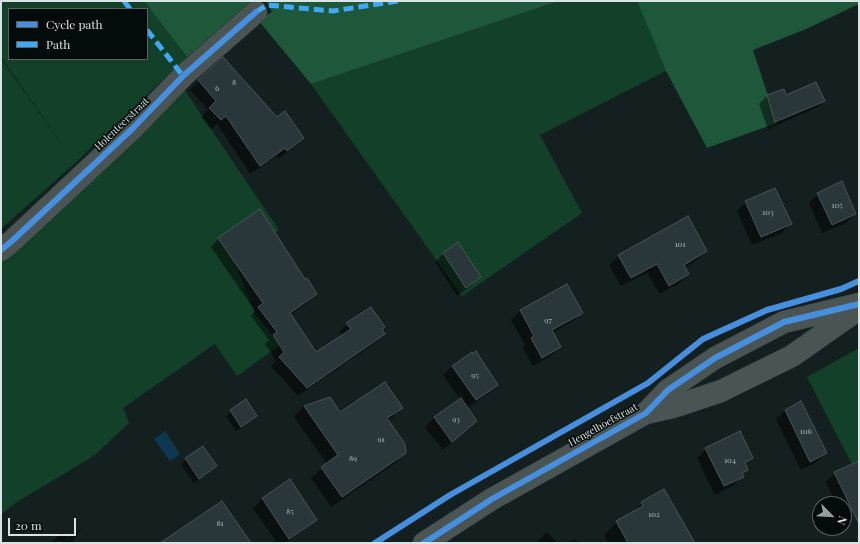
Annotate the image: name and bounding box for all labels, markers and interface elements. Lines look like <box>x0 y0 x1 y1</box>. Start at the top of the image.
legend <box>8 8 148 60</box>
text: Cycle path <box>46 16 103 32</box>
text: Path <box>46 36 70 52</box>
house number: 8 <box>232 77 236 87</box>
house number: 6 <box>215 83 219 93</box>
street label: Holenteerstraat <box>92 95 152 153</box>
house number: 105 <box>831 200 843 210</box>
house number: 103 <box>762 207 774 217</box>
house number: 101 <box>675 239 685 249</box>
house number: 97 <box>544 315 552 325</box>
house number: 95 <box>471 370 479 380</box>
street label: Hengelhoefstraat <box>566 401 640 449</box>
house number: 93 <box>452 414 460 424</box>
house number: 106 <box>800 426 812 436</box>
house number: 91 <box>377 434 385 444</box>
house number: 89 <box>349 453 357 463</box>
house number: 104 <box>724 455 736 465</box>
north arrow <box>812 496 852 536</box>
house number: 85 <box>286 506 294 516</box>
house number: 102 <box>648 509 660 519</box>
scale bar <box>10 510 78 536</box>
text: N <box>834 514 851 527</box>
text: 20 m <box>15 517 42 533</box>
house number: 81 <box>216 518 224 528</box>

